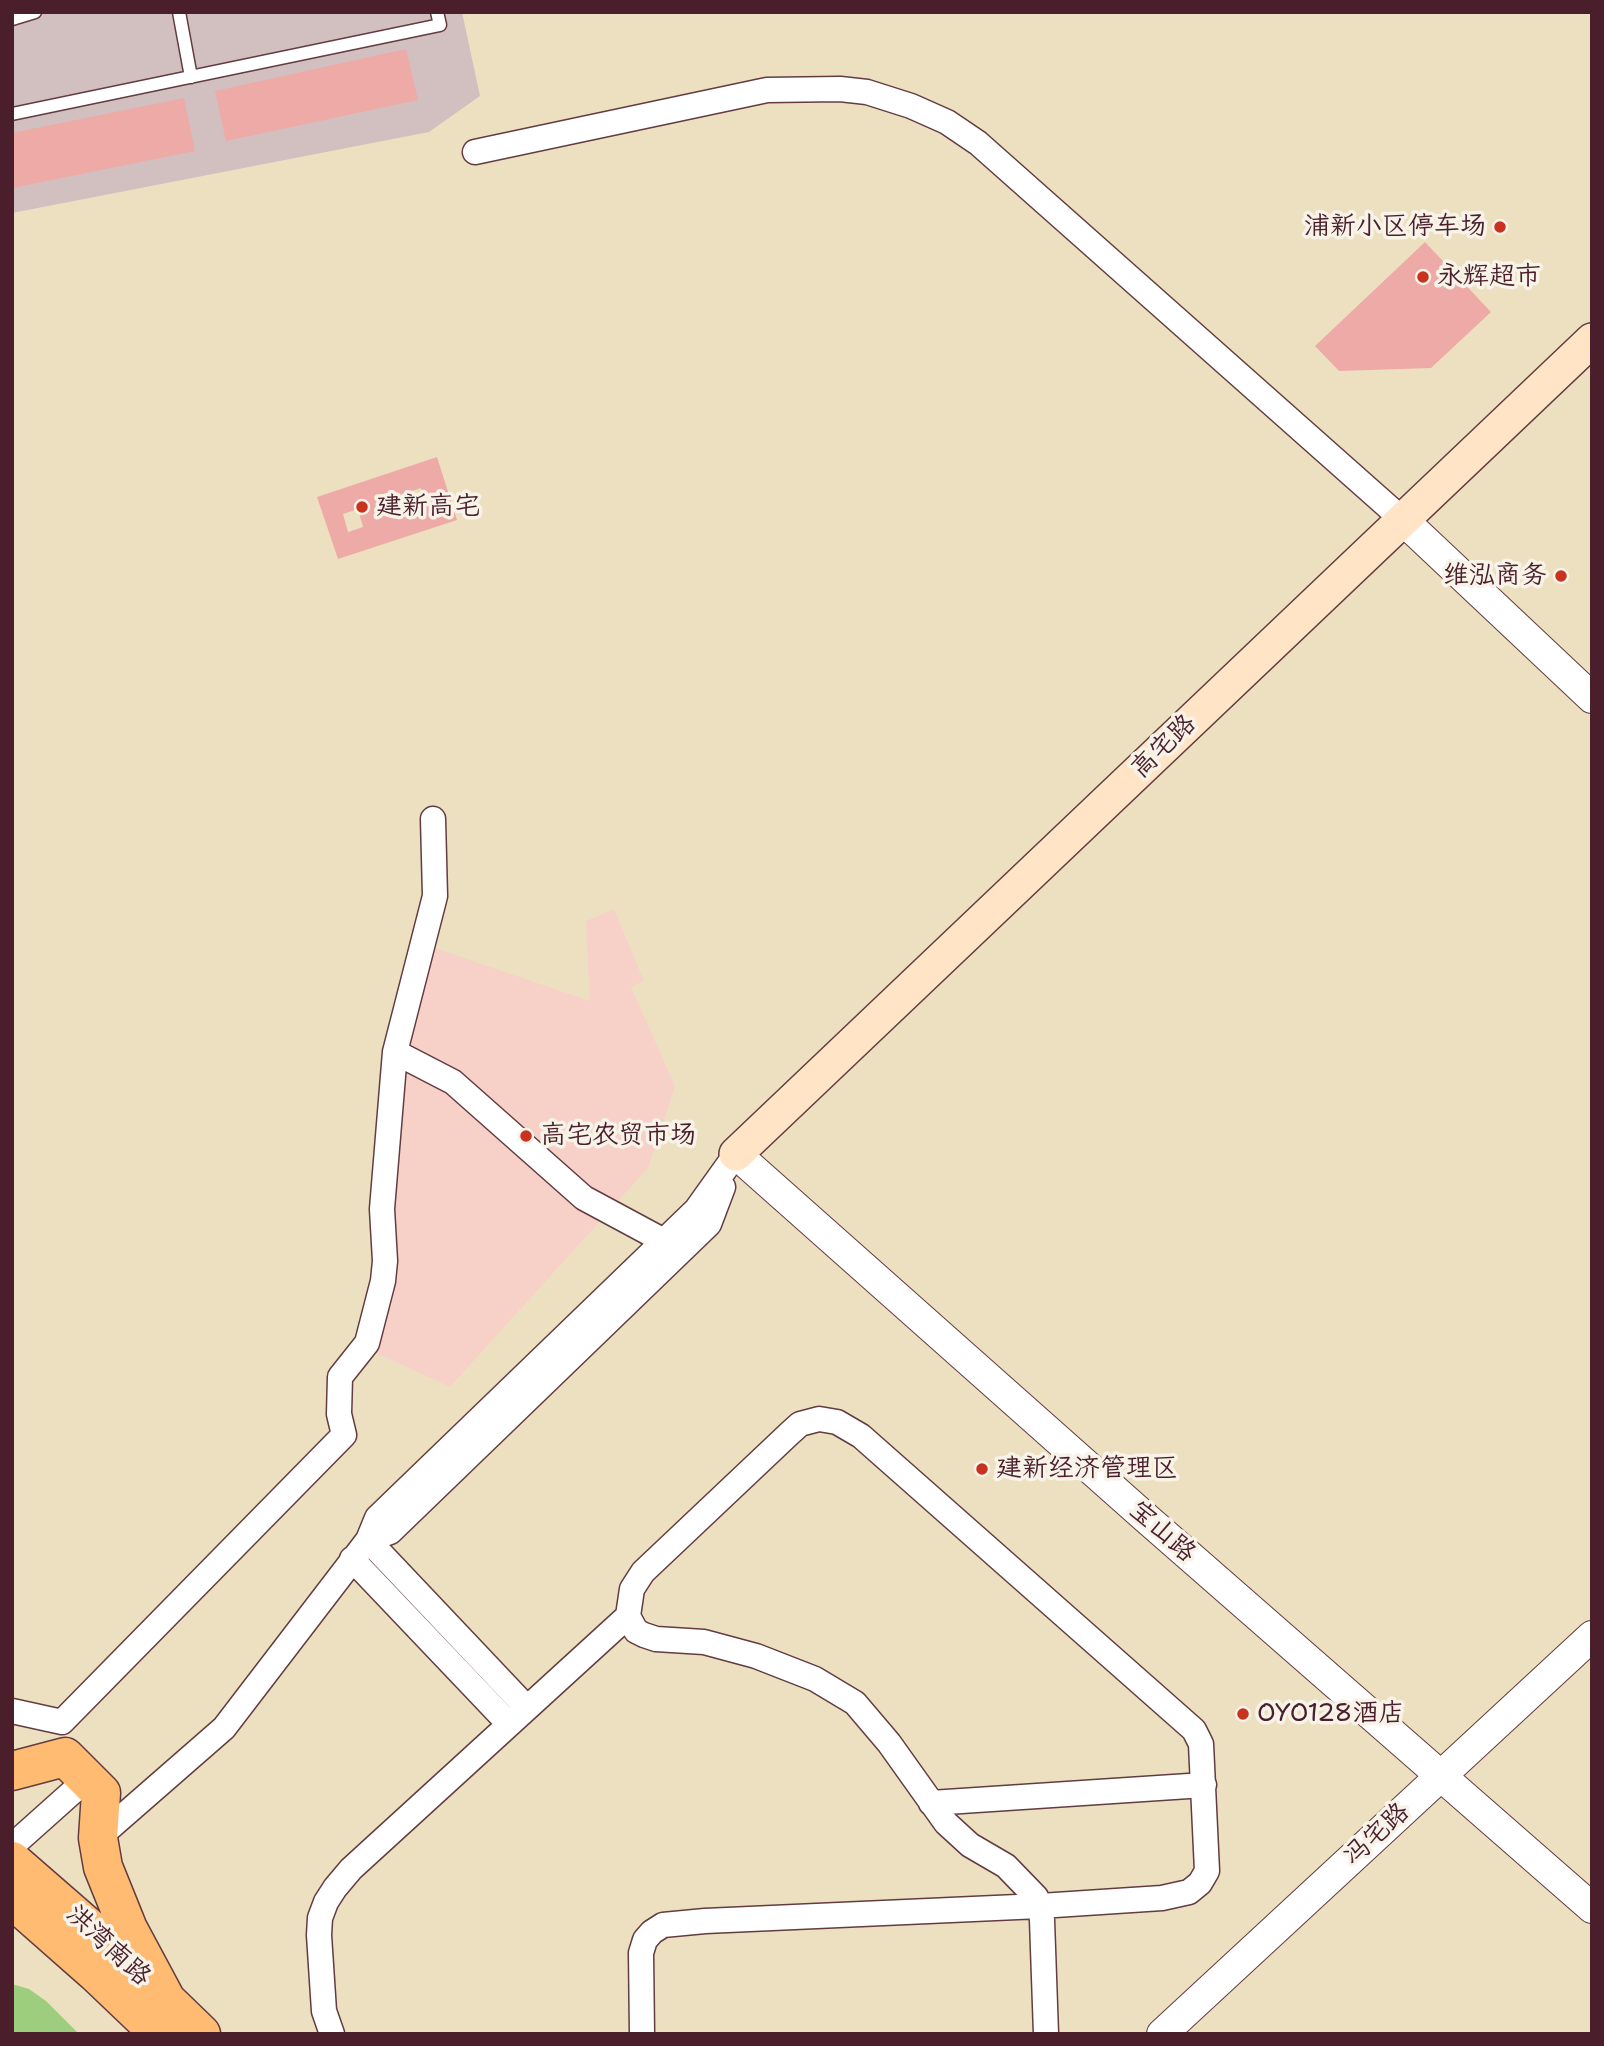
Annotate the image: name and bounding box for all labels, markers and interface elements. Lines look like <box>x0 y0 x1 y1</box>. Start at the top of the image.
place label: 浦新小区停车场 <box>1304 211 1486 243</box>
marker: 浦新小区停车场 <box>1492 219 1508 235</box>
place label: 永辉超市 <box>1437 261 1541 293</box>
marker: 永辉超市 <box>1415 269 1431 285</box>
place label: 建新高宅 <box>376 491 480 523</box>
marker: 建新高宅 <box>354 499 370 515</box>
place label: 维泓商务 <box>1443 560 1547 592</box>
marker: 维泓商务 <box>1553 568 1569 584</box>
street label: 高宅路 <box>1125 709 1203 785</box>
place label: 高宅农贸市场 <box>540 1120 696 1152</box>
marker: 高宅农贸市场 <box>518 1128 534 1144</box>
place label: 建新经济管理区 <box>996 1453 1178 1485</box>
marker: 建新经济管理区 <box>974 1461 990 1477</box>
street label: 宝山路 <box>1122 1495 1202 1569</box>
place label: OYO128酒店 <box>1257 1698 1405 1730</box>
marker: OYO128酒店 <box>1235 1706 1251 1722</box>
street label: 冯宅路 <box>1338 1797 1416 1873</box>
street label: 洪湾南路 <box>59 1899 157 1993</box>

